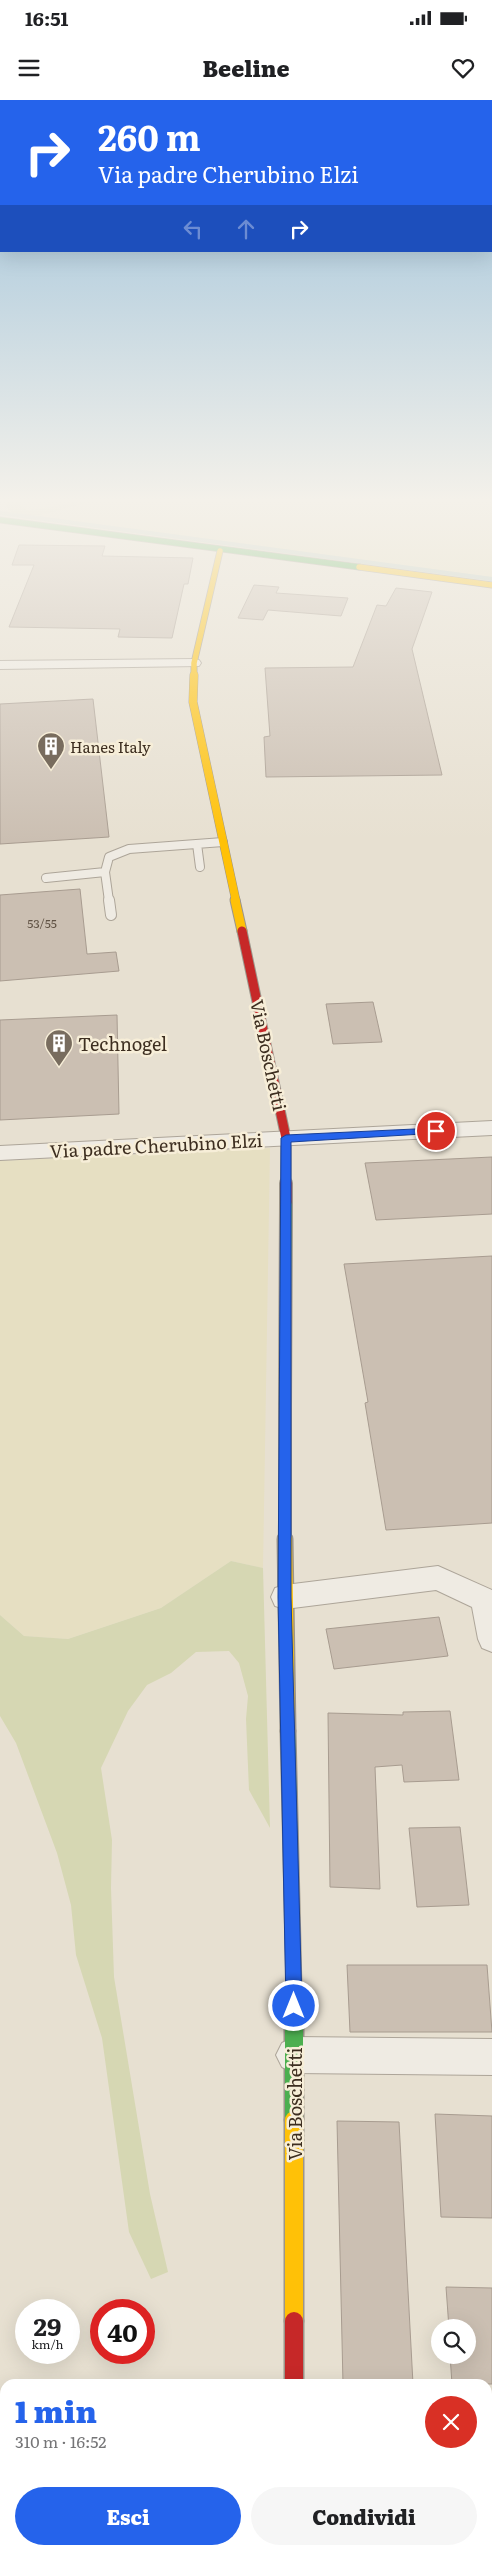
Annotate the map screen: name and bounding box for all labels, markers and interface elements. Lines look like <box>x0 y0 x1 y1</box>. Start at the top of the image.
text: 16:51 <box>25 4 68 32</box>
text: Beeline <box>202 51 290 84</box>
icon: menu <box>15 54 43 82</box>
icon: heart <box>449 54 477 82</box>
text: 260 m <box>98 110 201 162</box>
icon: right <box>15 120 80 185</box>
text: Via padre Cherubino Elzi <box>98 157 359 190</box>
icon: left <box>179 215 207 243</box>
icon: ahead <box>232 215 260 243</box>
icon: right <box>285 215 313 243</box>
building icon: Hanes Italy <box>36 731 66 770</box>
place label: Hanes Italy <box>70 735 151 758</box>
house number: 53/55 <box>27 914 57 932</box>
street label: Via Boschetti <box>244 997 294 1113</box>
building icon: Technogel <box>44 1028 74 1067</box>
place label: Technogel <box>78 1030 167 1057</box>
pin <box>415 1110 457 1152</box>
icon: arrive <box>422 1117 450 1145</box>
street label: Via padre Cherubino Elzi <box>49 1126 263 1164</box>
position arrow <box>267 1979 319 2031</box>
street label: Via Boschetti <box>281 2048 308 2160</box>
speed limit sign: 40 <box>90 2299 155 2364</box>
text: 29 <box>34 2307 61 2344</box>
map controls <box>431 2319 476 2364</box>
button: search <box>431 2319 476 2364</box>
text: km/h <box>32 2335 63 2353</box>
text: 1 min <box>15 2388 97 2432</box>
button: close <box>425 2396 477 2448</box>
text: 310 m · 16:52 <box>15 2429 106 2453</box>
button: Esci <box>15 2487 241 2545</box>
button: Condividi <box>251 2487 477 2545</box>

